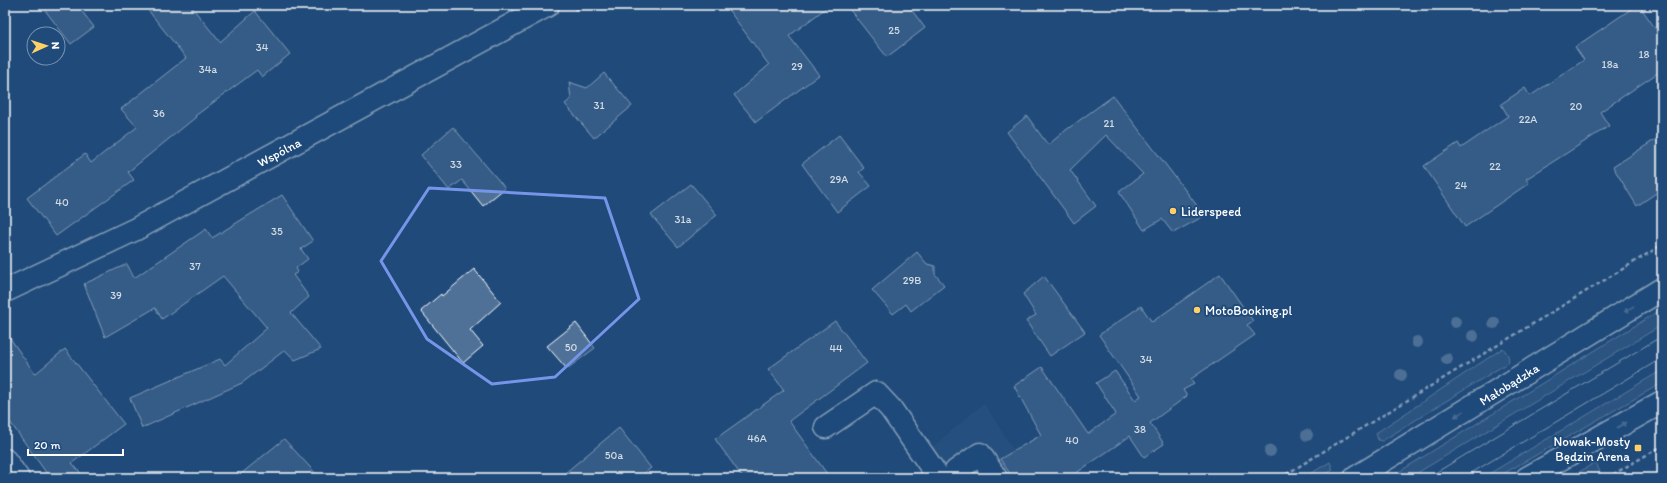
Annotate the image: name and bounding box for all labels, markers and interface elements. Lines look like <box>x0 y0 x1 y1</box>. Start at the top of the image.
house number: 25 <box>888 24 900 37</box>
north arrow <box>26 26 66 66</box>
text: N <box>49 41 62 50</box>
house number: 34 <box>256 41 269 54</box>
house number: 18 <box>1638 48 1650 61</box>
house number: 18a <box>1602 58 1619 71</box>
house number: 29 <box>791 60 803 73</box>
house number: 34a <box>199 63 217 76</box>
house number: 31 <box>593 99 605 112</box>
house number: 20 <box>1570 100 1583 113</box>
house number: 36 <box>153 107 165 120</box>
house number: 22A <box>1519 113 1537 126</box>
house number: 21 <box>1104 117 1114 130</box>
street label: Wspólna <box>255 135 304 170</box>
house number: 33 <box>450 158 462 171</box>
house number: 22 <box>1489 160 1501 173</box>
house number: 29A <box>830 173 848 186</box>
house number: 24 <box>1455 179 1468 192</box>
house number: 40 <box>55 196 69 209</box>
place label: Liderspeed <box>1181 204 1241 219</box>
marker: Liderspeed <box>1168 206 1178 216</box>
house number: 31a <box>675 213 692 226</box>
house number: 35 <box>271 225 283 238</box>
house number: 37 <box>189 260 201 273</box>
house number: 29B <box>903 274 921 287</box>
house number: 39 <box>110 289 122 302</box>
place label: MotoBooking.pl <box>1205 303 1292 318</box>
marker: MotoBooking.pl <box>1192 305 1202 315</box>
one-way arrow <box>1624 305 1634 313</box>
house number: 50 <box>565 341 577 354</box>
house number: 44 <box>829 342 843 355</box>
house number: 34 <box>1140 353 1153 366</box>
street label: Małobądzka <box>1477 360 1542 409</box>
one-way arrow <box>1453 411 1465 418</box>
one-way arrow <box>1616 421 1628 428</box>
house number: 38 <box>1134 423 1146 436</box>
scale bar <box>28 431 123 457</box>
house number: 46A <box>747 432 767 445</box>
house number: 40 <box>1065 434 1079 447</box>
place label: Nowak-Mosty Będzin Arena <box>1554 434 1630 464</box>
text: 20 m <box>34 438 61 452</box>
marker: Nowak-Mosty Będzin Arena <box>1633 443 1643 453</box>
house number: 50a <box>605 449 623 462</box>

